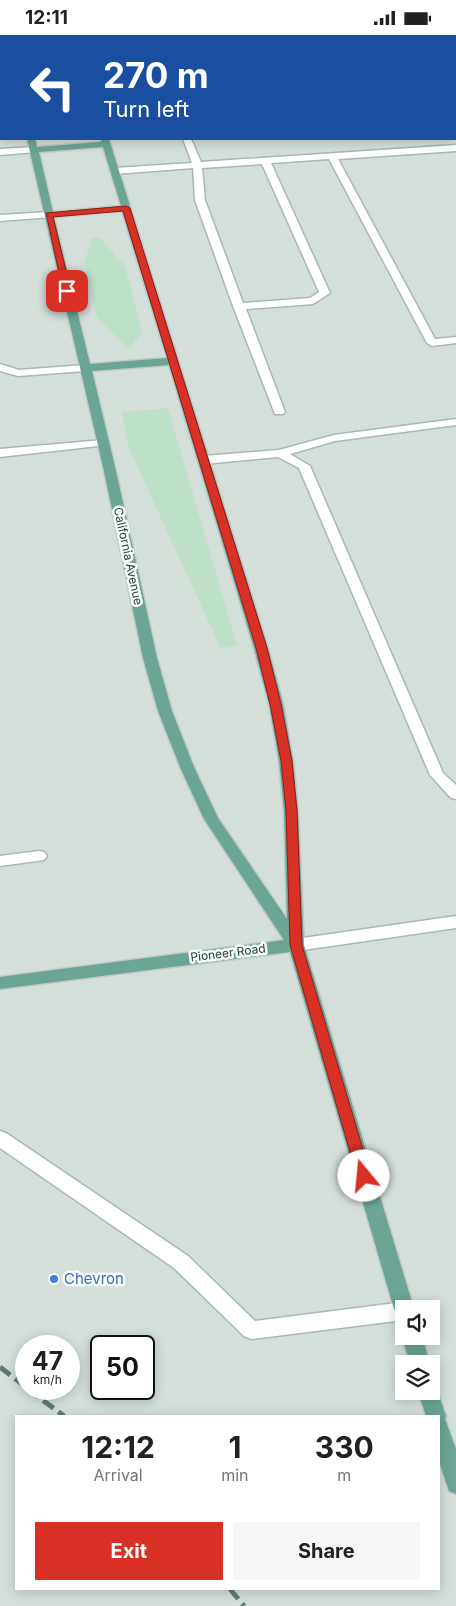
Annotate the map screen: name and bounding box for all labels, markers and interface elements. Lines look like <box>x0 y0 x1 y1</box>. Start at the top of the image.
text: 12:11 <box>25 6 68 29</box>
text: 270 m <box>103 54 209 96</box>
icon: left <box>20 55 85 120</box>
text: Turn left <box>103 96 189 122</box>
pin <box>46 270 88 312</box>
icon: arrive <box>53 277 81 305</box>
street label: California Avenue <box>111 506 146 606</box>
street label: Pioneer Road <box>189 940 266 965</box>
position arrow <box>337 1149 389 1201</box>
place label: Chevron <box>64 1269 124 1288</box>
marker: Chevron <box>48 1273 60 1285</box>
map controls <box>395 1300 440 1400</box>
button: sound <box>395 1300 440 1345</box>
speed limit sign: 50 <box>90 1335 155 1400</box>
text: 47 <box>32 1346 63 1376</box>
button: layers <box>395 1355 440 1400</box>
text: km/h <box>33 1372 62 1387</box>
text: 12:12 <box>81 1429 155 1465</box>
text: 1 <box>228 1429 241 1465</box>
text: 330 <box>315 1429 374 1465</box>
text: Arrival <box>93 1465 143 1485</box>
text: min <box>221 1465 249 1485</box>
text: m <box>337 1465 351 1485</box>
button: Exit <box>35 1522 223 1580</box>
button: Share <box>233 1522 420 1580</box>

